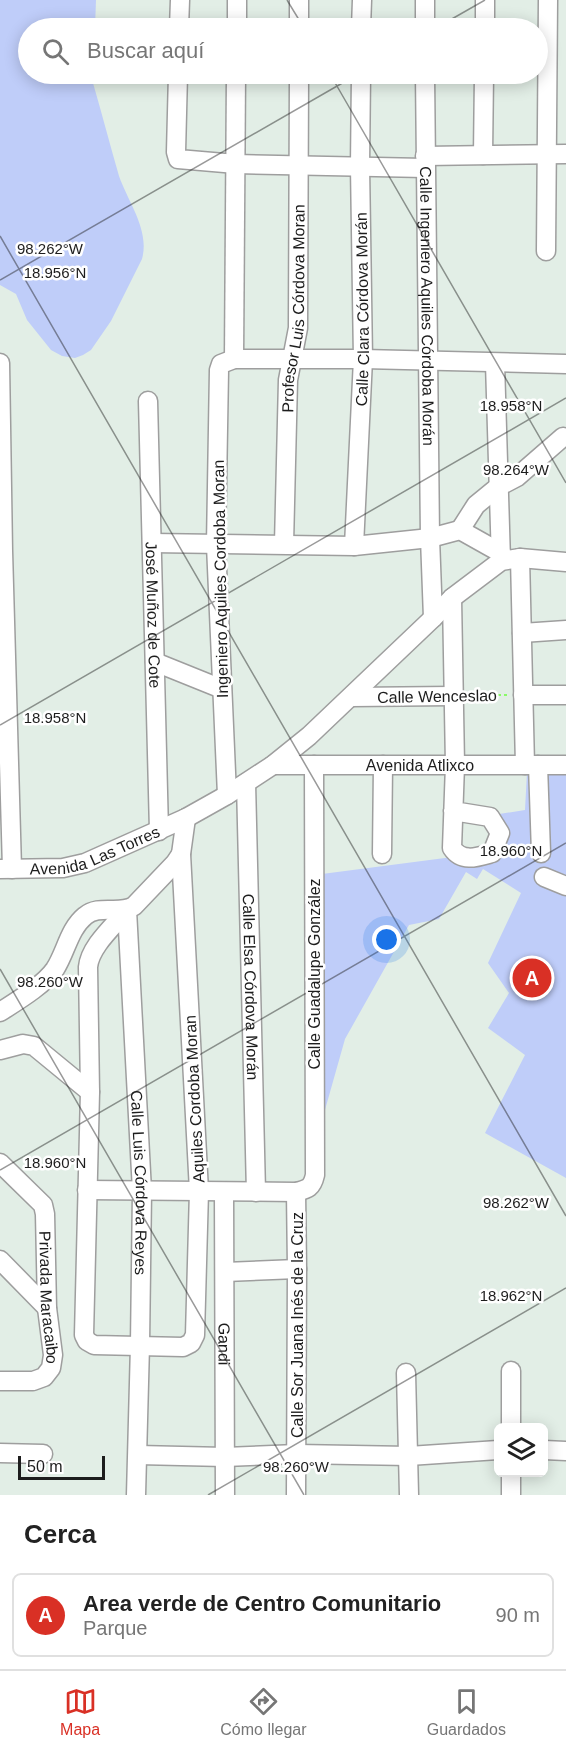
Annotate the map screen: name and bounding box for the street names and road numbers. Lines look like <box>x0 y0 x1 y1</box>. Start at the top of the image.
street label: Calle Ingeniero Aquiles Córdoba Morán <box>417 166 437 446</box>
street label: Profesor Luis Córdova Moran <box>279 204 307 413</box>
street label: Calle Clara Córdova Morán <box>353 212 372 407</box>
street label: Ingeniero Aquiles Cordoba Moran <box>210 460 231 698</box>
street label: José Muñoz de Cote <box>143 541 163 689</box>
street label: Calle Wenceslao <box>377 687 497 706</box>
street label: Avenida Atlixco <box>366 757 474 774</box>
street label: Avenida Las Torres <box>30 823 162 878</box>
street label: Calle Guadalupe González <box>306 878 323 1070</box>
street label: Calle Elsa Córdova Morán <box>240 893 261 1081</box>
street label: Aquiles Cordoba Moran <box>182 1015 207 1183</box>
street label: Calle Luis Córdova Reyes <box>128 1090 150 1275</box>
street label: Calle Sor Juana Inés de la Cruz <box>289 1212 306 1438</box>
street label: Privada Maracaibo <box>36 1231 61 1365</box>
street label: Gandi <box>215 1323 233 1365</box>

